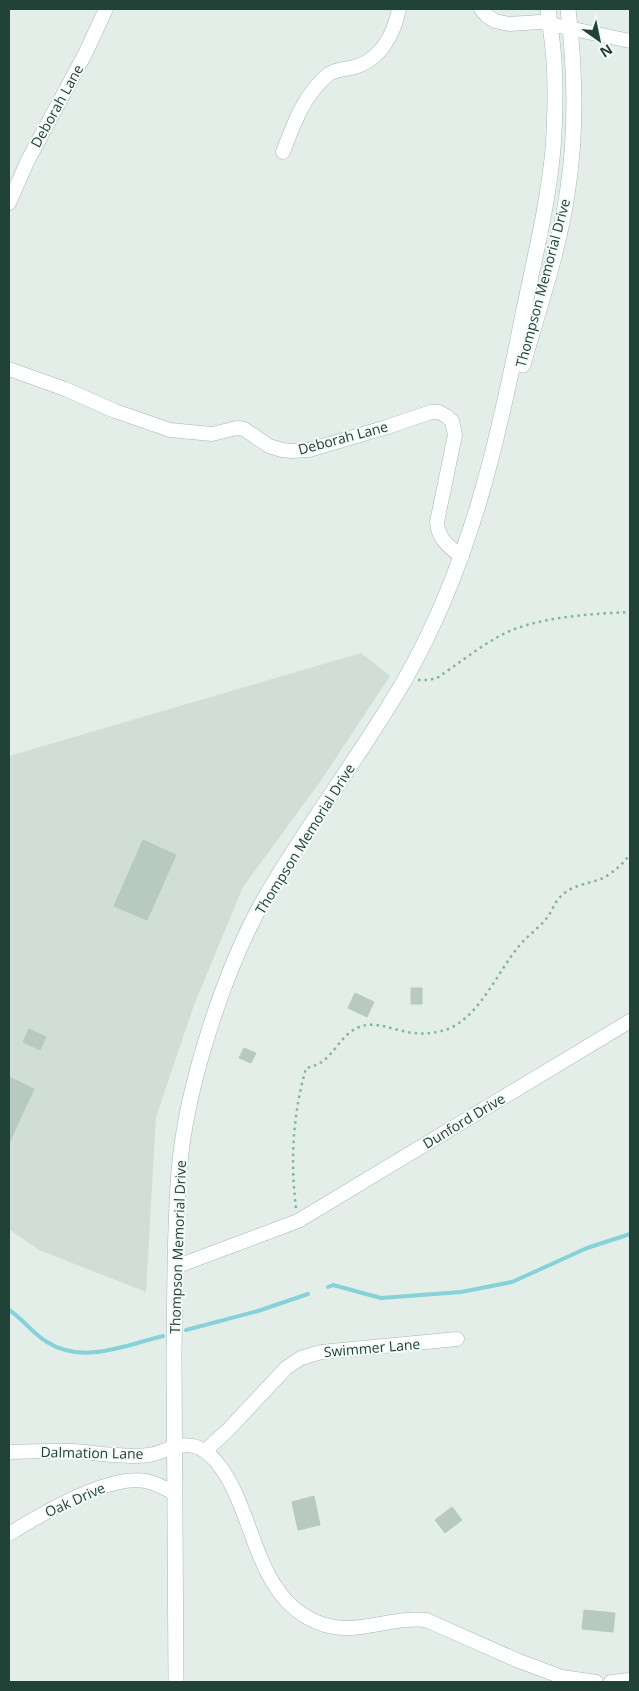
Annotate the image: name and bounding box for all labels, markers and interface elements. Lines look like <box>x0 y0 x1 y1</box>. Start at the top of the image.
north arrow <box>574 15 624 65</box>
text: N <box>596 40 616 62</box>
street label: Deborah Lane <box>26 61 87 151</box>
street label: Thompson Memorial Drive <box>511 196 574 369</box>
street label: Deborah Lane <box>296 416 390 459</box>
street label: Thompson Memorial Drive <box>250 760 359 917</box>
street label: Dunford Drive <box>419 1088 508 1153</box>
street label: Thompson Memorial Drive <box>165 1160 190 1334</box>
street label: Swimmer Lane <box>323 1334 421 1361</box>
street label: Dalmation Lane <box>40 1442 144 1463</box>
street label: Oak Drive <box>42 1478 108 1521</box>

